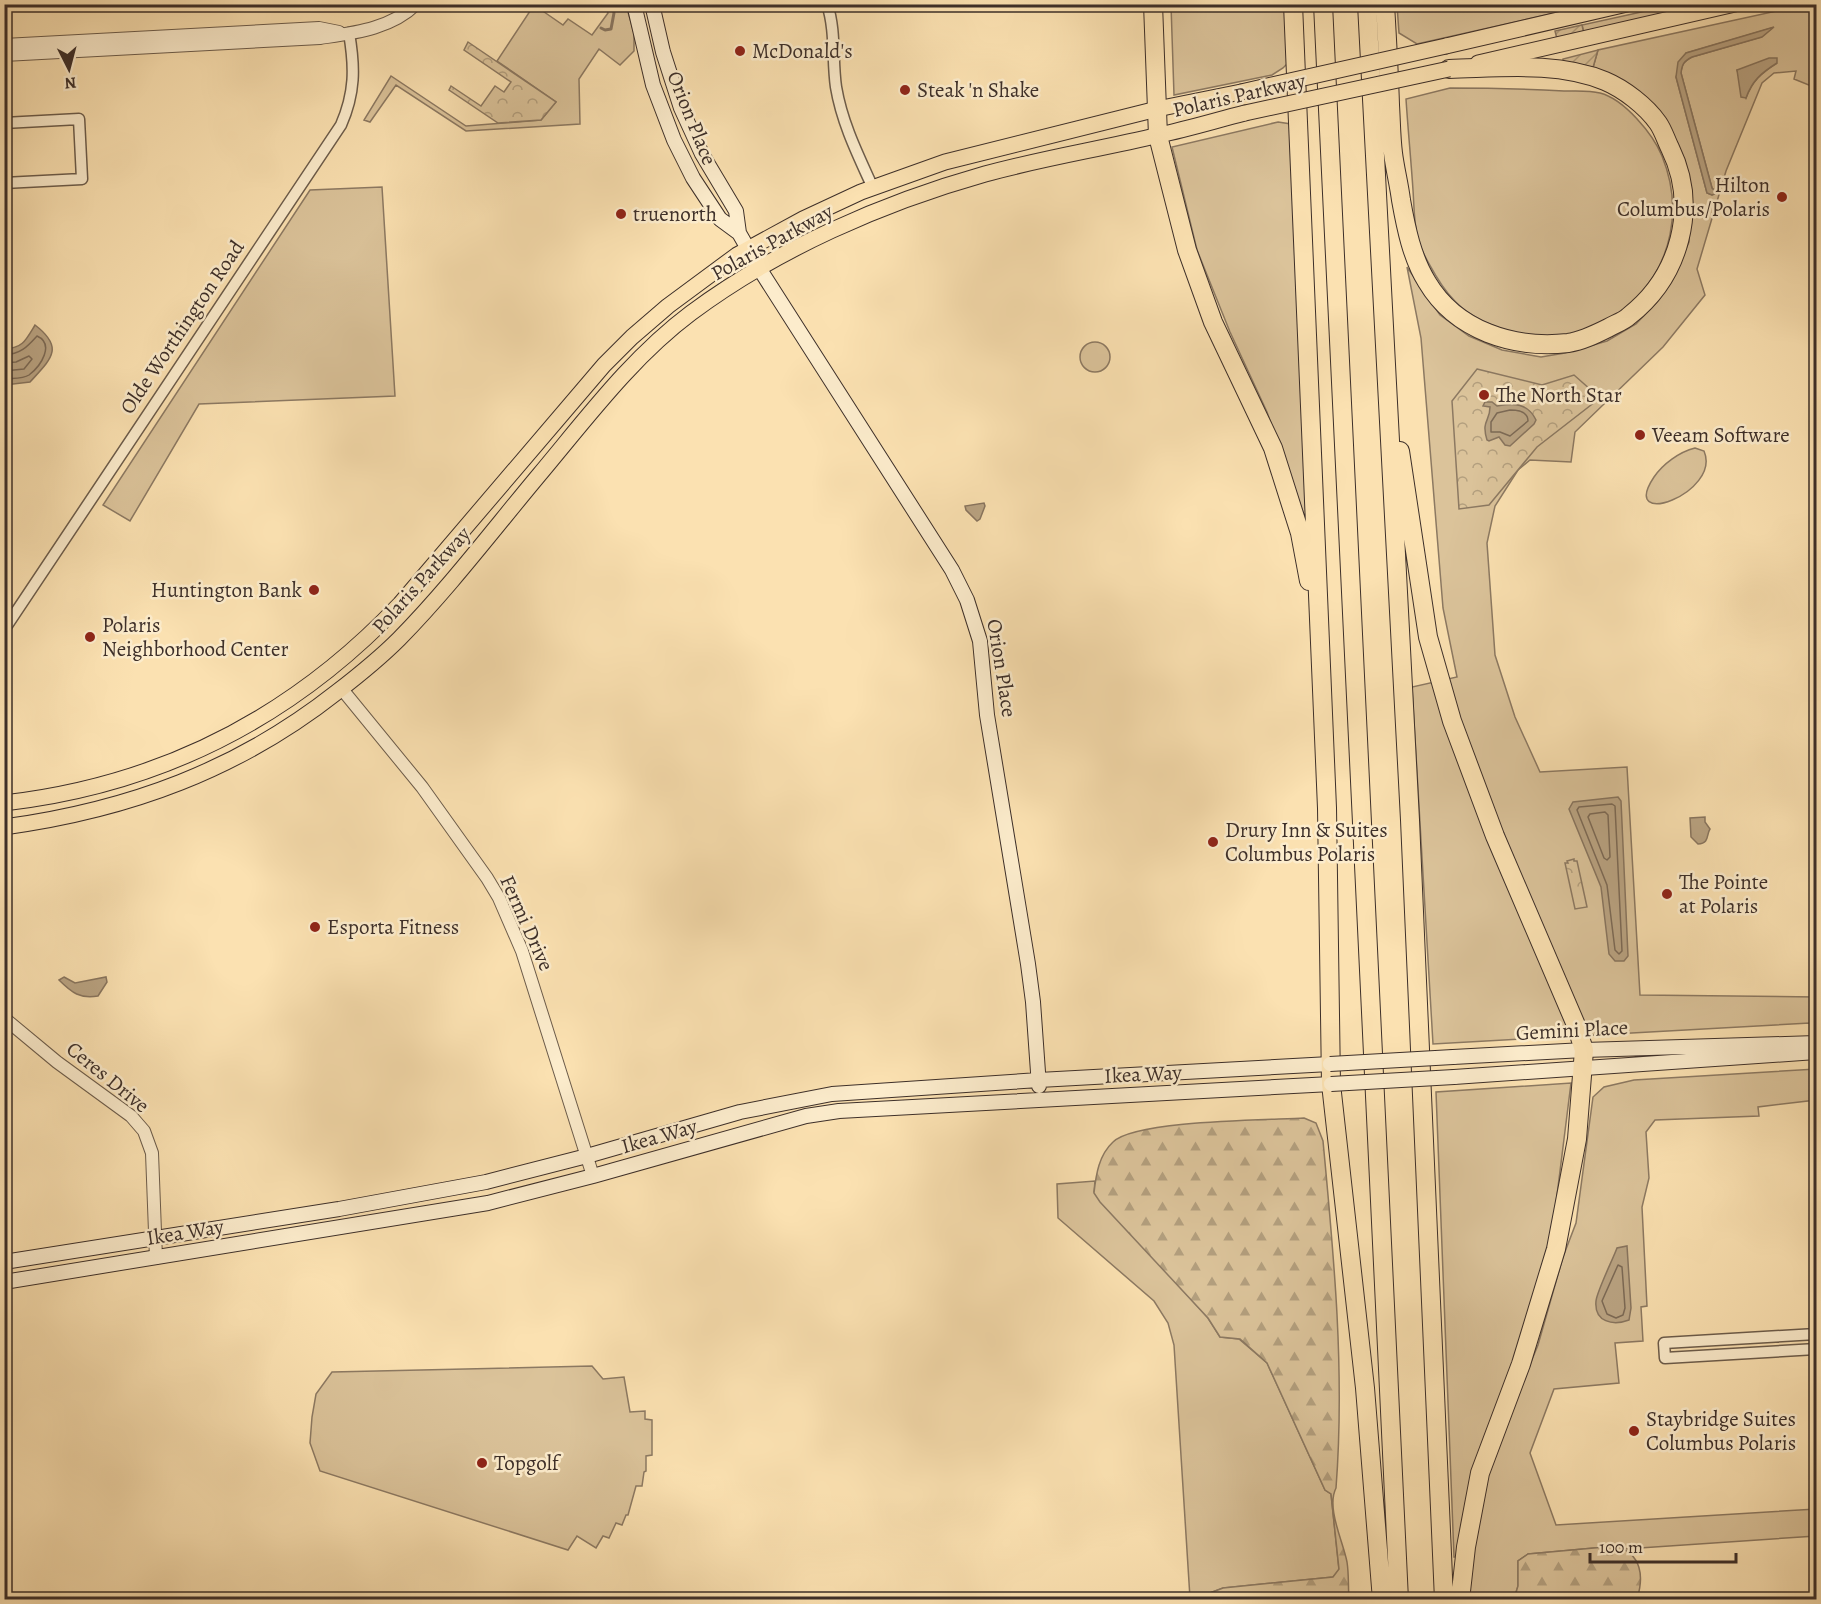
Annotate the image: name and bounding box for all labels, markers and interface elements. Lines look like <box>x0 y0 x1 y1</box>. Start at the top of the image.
place label: McDonald's <box>752 37 853 65</box>
north arrow <box>39 39 99 99</box>
marker: McDonald's <box>733 44 747 58</box>
street label: Polaris Parkway <box>1170 66 1309 124</box>
street label: Orion Place <box>660 67 724 169</box>
text: N <box>63 71 77 95</box>
place label: Steak 'n Shake <box>917 76 1039 104</box>
marker: Steak 'n Shake <box>898 83 912 97</box>
place label: Hilton Columbus/Polaris <box>1617 171 1770 223</box>
marker: Hilton Columbus/Polaris <box>1775 190 1789 204</box>
street label: Polaris Parkway <box>706 197 838 287</box>
place label: truenorth <box>633 200 717 228</box>
marker: truenorth <box>614 207 628 221</box>
street label: Olde Worthington Road <box>113 234 251 419</box>
place label: The North Star <box>1496 381 1622 409</box>
marker: The North Star <box>1477 388 1491 402</box>
place label: Veeam Software <box>1651 421 1790 449</box>
marker: Veeam Software <box>1633 428 1647 442</box>
street label: Polaris Parkway <box>365 520 477 640</box>
place label: Huntington Bank <box>151 576 303 604</box>
marker: Huntington Bank <box>307 583 321 597</box>
place label: Polaris Neighborhood Center <box>102 611 289 663</box>
street label: Orion Place <box>980 617 1024 719</box>
marker: Polaris Neighborhood Center <box>83 630 97 644</box>
place label: Drury Inn & Suites Columbus Polaris <box>1225 816 1388 868</box>
marker: Drury Inn & Suites Columbus Polaris <box>1206 835 1220 849</box>
place label: The Pointe at Polaris <box>1679 868 1768 920</box>
street label: Fermi Drive <box>493 871 561 975</box>
marker: The Pointe at Polaris <box>1660 887 1674 901</box>
place label: Esporta Fitness <box>327 913 459 941</box>
marker: Esporta Fitness <box>308 920 322 934</box>
street label: Gemini Place <box>1515 1013 1629 1047</box>
street label: Ceres Drive <box>61 1035 155 1119</box>
street label: Ikea Way <box>1104 1058 1183 1090</box>
street label: Ikea Way <box>618 1112 701 1160</box>
street label: Ikea Way <box>144 1212 226 1252</box>
place label: Staybridge Suites Columbus Polaris <box>1646 1405 1796 1457</box>
marker: Staybridge Suites Columbus Polaris <box>1627 1424 1641 1438</box>
place label: Topgolf <box>494 1449 562 1477</box>
marker: Topgolf <box>475 1456 489 1470</box>
scale bar <box>1590 1526 1736 1564</box>
text: 100 m <box>1599 1535 1643 1559</box>

